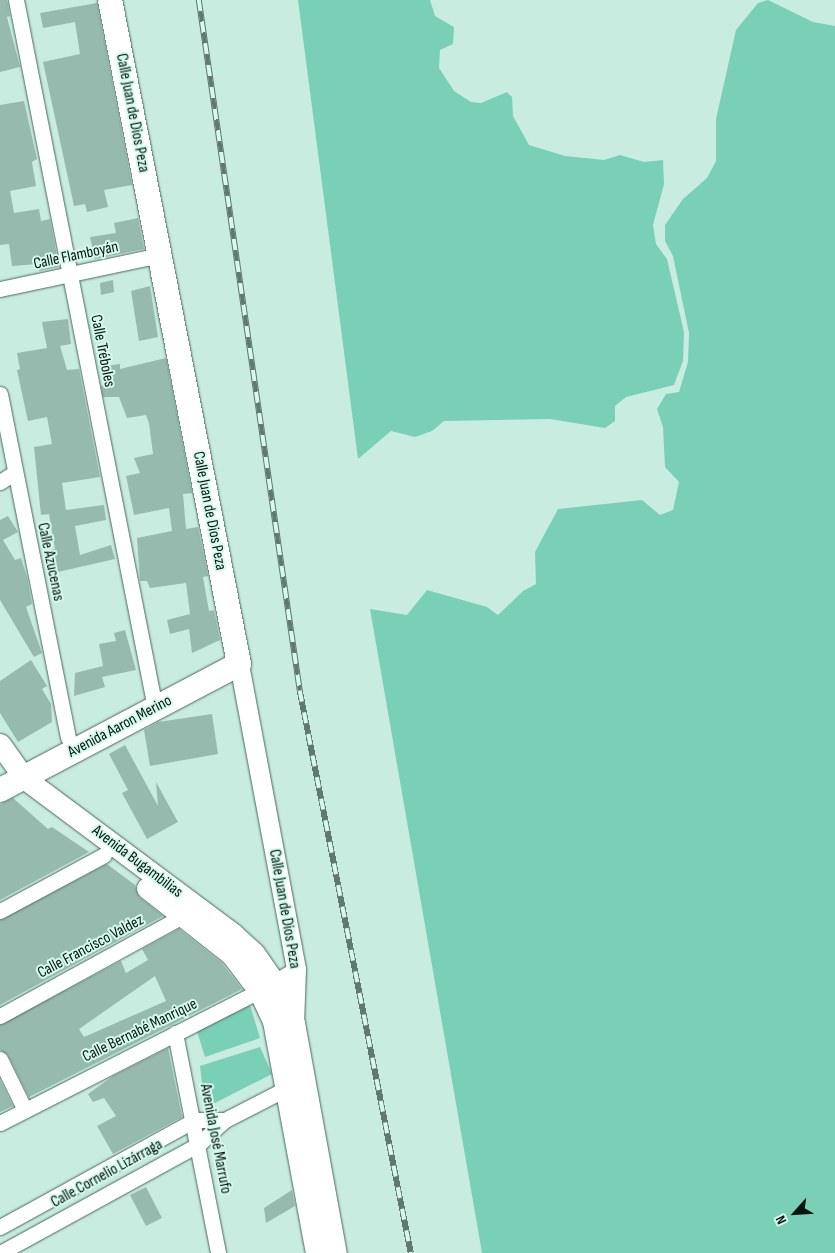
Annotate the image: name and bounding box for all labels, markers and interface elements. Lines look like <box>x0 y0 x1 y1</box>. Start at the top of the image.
street label: Calle Juan de Dios Peza <box>111 52 153 174</box>
street label: Calle Flamboyán <box>32 238 120 274</box>
street label: Calle Tréboles <box>86 313 118 389</box>
street label: Calle Juan de Dios Peza <box>188 450 230 572</box>
street label: Calle Azucenas <box>32 521 68 603</box>
street label: Avenida Aaron Merino <box>65 692 175 762</box>
street label: Avenida Bugambilias <box>88 822 186 902</box>
street label: Calle Juan de Dios Peza <box>264 848 304 970</box>
street label: Calle Francisco Valdez <box>35 911 147 983</box>
street label: Calle Bernabé Manrique <box>80 995 200 1067</box>
street label: Avenida José Marrufo <box>195 1082 235 1196</box>
street label: Calle Cornelio Lizárraga <box>48 1135 166 1213</box>
north arrow <box>770 1188 820 1238</box>
text: N <box>772 1213 790 1227</box>

